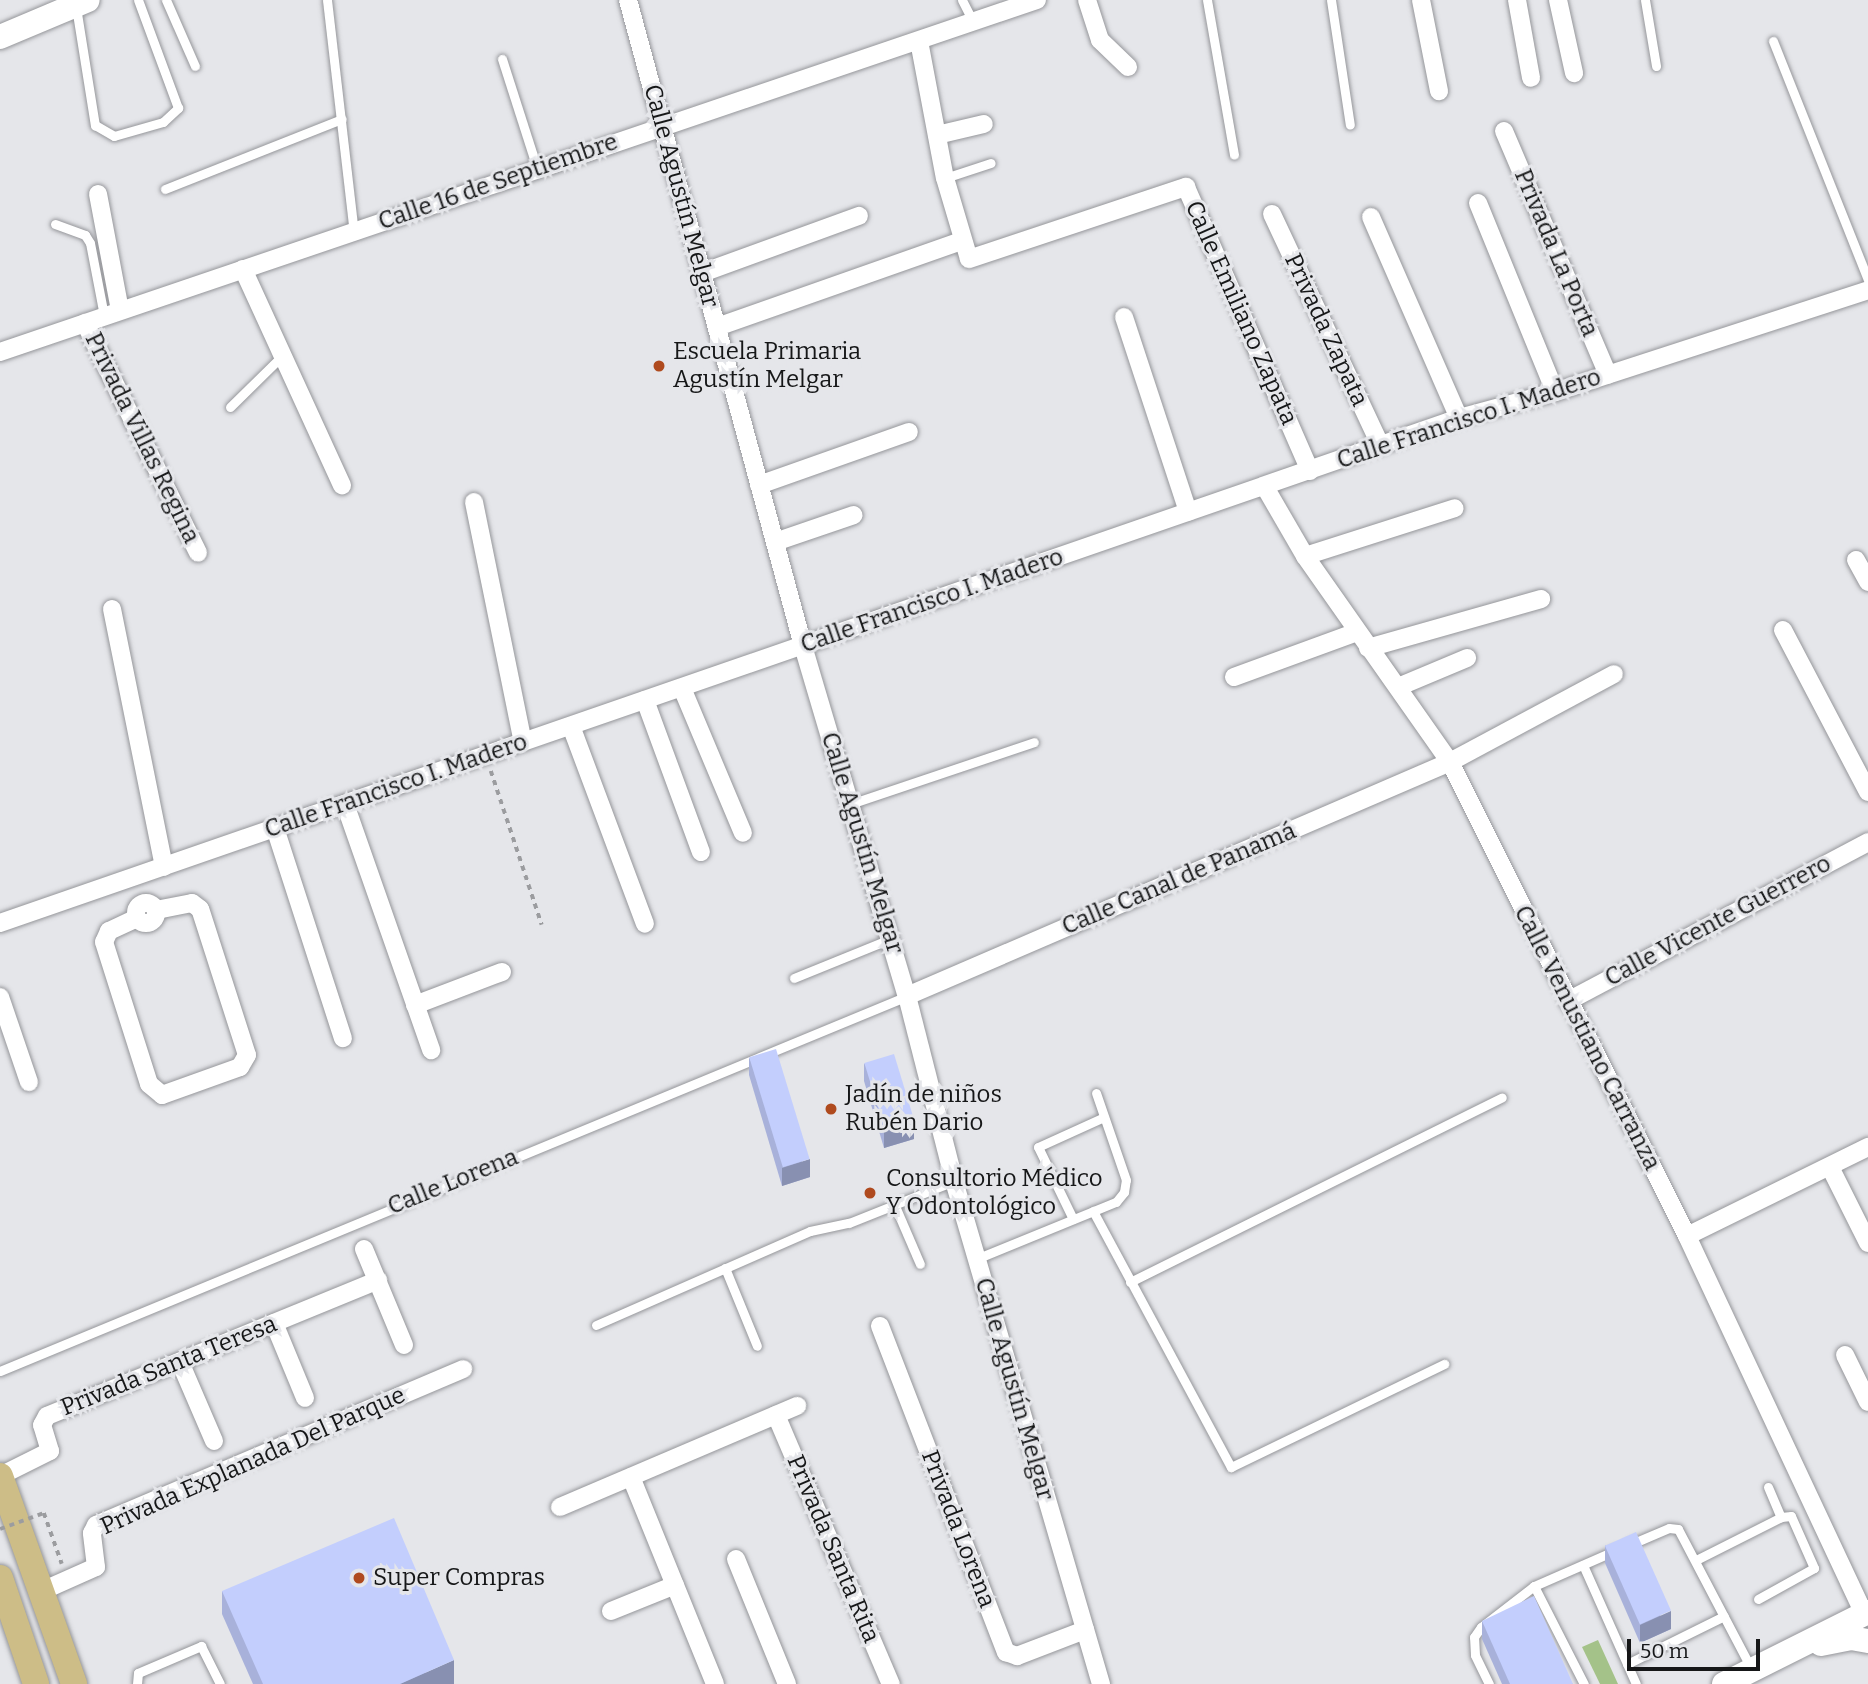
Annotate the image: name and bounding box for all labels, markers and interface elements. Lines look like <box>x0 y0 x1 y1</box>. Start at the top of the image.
street label: Calle Agustín Melgar <box>637 81 725 311</box>
street label: Calle 16 de Septiembre <box>375 128 621 236</box>
street label: Privada La Porta <box>1508 165 1604 341</box>
street label: Calle Emiliano Zapata <box>1179 197 1303 429</box>
street label: Privada Zapata <box>1278 249 1374 411</box>
street label: Privada Villas Regina <box>78 328 206 548</box>
place label: Escuela Primaria Agustín Melgar <box>673 338 861 394</box>
marker: Escuela Primaria Agustín Melgar <box>651 358 667 374</box>
street label: Calle Francisco I. Madero <box>1333 363 1605 475</box>
street label: Calle Francisco I. Madero <box>797 542 1067 660</box>
street label: Calle Francisco I. Madero <box>261 727 531 845</box>
street label: Calle Agustín Melgar <box>815 729 909 957</box>
street label: Calle Canal de Panamá <box>1058 817 1300 941</box>
street label: Calle Vicente Guerrero <box>1600 849 1836 993</box>
street label: Calle Venustiano Carranza <box>1508 901 1666 1175</box>
place label: Jadín de niños Rubén Dario <box>845 1081 1002 1137</box>
marker: Jadín de niños Rubén Dario <box>823 1101 839 1117</box>
street label: Calle Lorena <box>384 1143 522 1221</box>
place label: Consultorio Médico Y Odontológico <box>886 1165 1102 1221</box>
marker: Consultorio Médico Y Odontológico <box>860 1183 880 1203</box>
street label: Calle Agustín Melgar <box>968 1275 1060 1503</box>
street label: Privada Santa Teresa <box>57 1309 281 1423</box>
street label: Privada Explanada Del Parque <box>96 1381 410 1541</box>
street label: Privada Lorena <box>915 1446 1001 1612</box>
street label: Privada Santa Rita <box>780 1451 886 1647</box>
place label: Super Compras <box>373 1564 545 1592</box>
marker: Super Compras <box>351 1570 367 1586</box>
scale bar <box>1630 1624 1763 1668</box>
text: 50 m <box>1640 1638 1689 1664</box>

